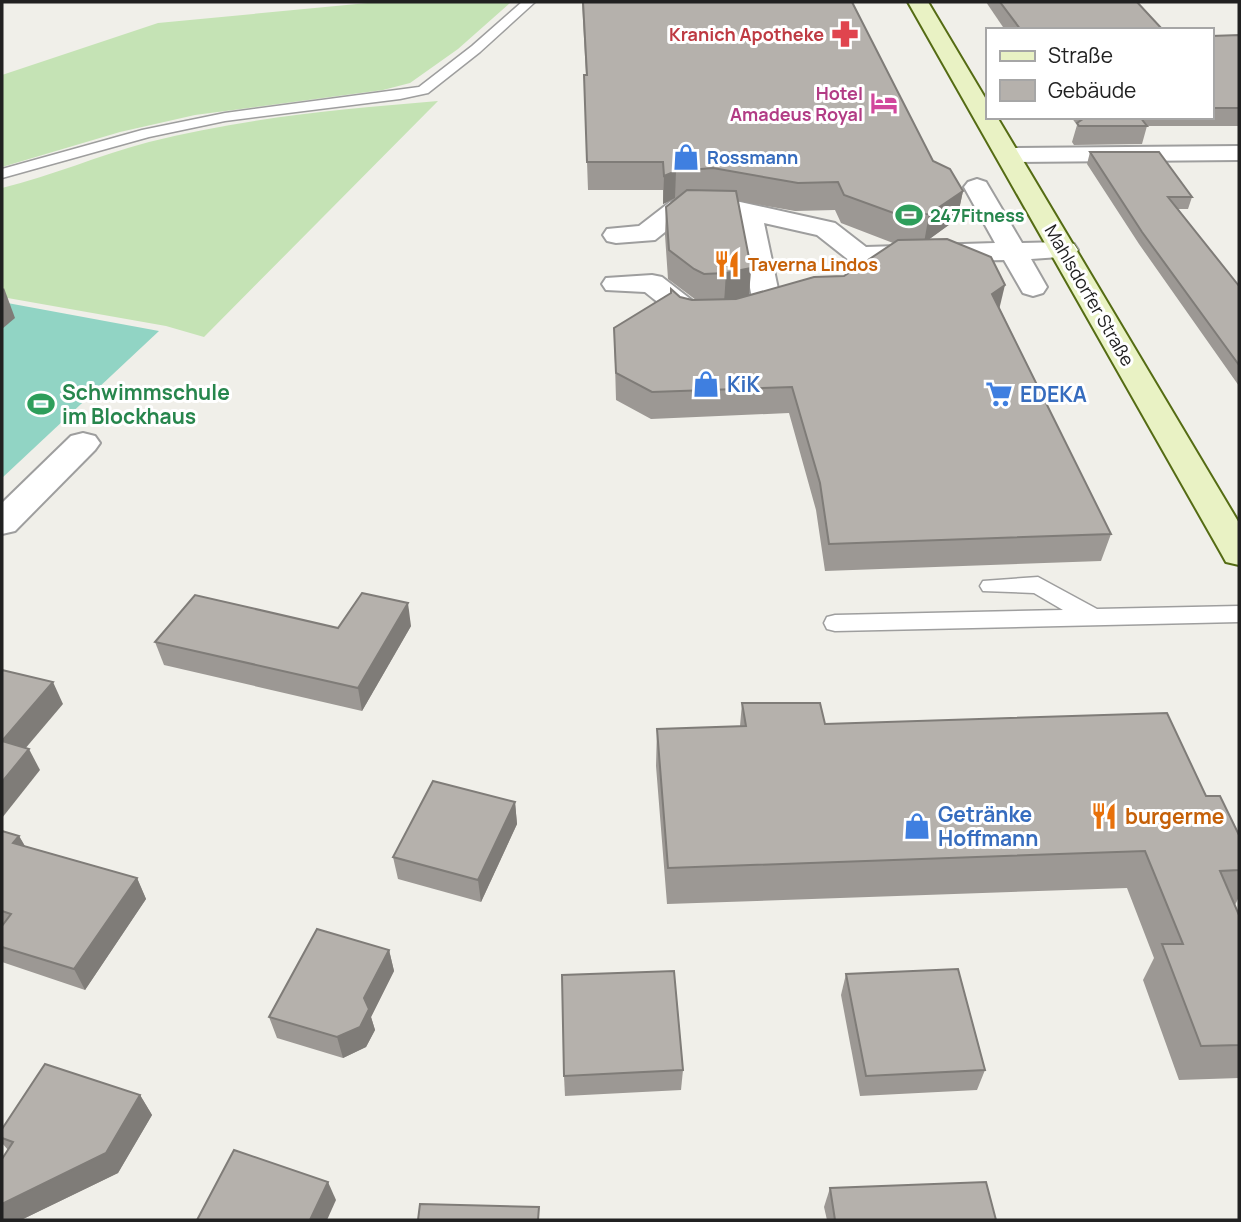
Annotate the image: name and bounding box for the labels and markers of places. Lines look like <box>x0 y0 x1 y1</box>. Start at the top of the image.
pharmacy icon: Kranich Apotheke <box>830 19 860 49</box>
place label: Kranich Apotheke <box>669 22 824 46</box>
place label: Hotel Amadeus Royal <box>730 81 863 126</box>
hotel icon: Hotel Amadeus Royal <box>869 88 899 118</box>
shop icon: Rossmann <box>671 142 701 172</box>
place label: Rossmann <box>707 145 798 169</box>
sports icon: 247Fitness <box>894 200 924 230</box>
place label: 247Fitness <box>930 203 1025 227</box>
restaurant icon: Taverna Lindos <box>712 249 742 279</box>
place label: Taverna Lindos <box>748 252 878 276</box>
shop icon: KiK <box>691 369 721 399</box>
place label: KiK <box>727 370 760 398</box>
place label: Schwimmschule im Blockhaus <box>62 378 230 430</box>
supermarket icon: EDEKA <box>984 379 1014 409</box>
place label: EDEKA <box>1020 380 1087 408</box>
sports icon: Schwimmschule im Blockhaus <box>26 389 56 419</box>
place label: Getränke Hoffmann <box>938 800 1038 852</box>
restaurant icon: burgerme <box>1089 801 1119 831</box>
place label: burgerme <box>1125 802 1224 830</box>
shop icon: Getränke Hoffmann <box>902 811 932 841</box>

